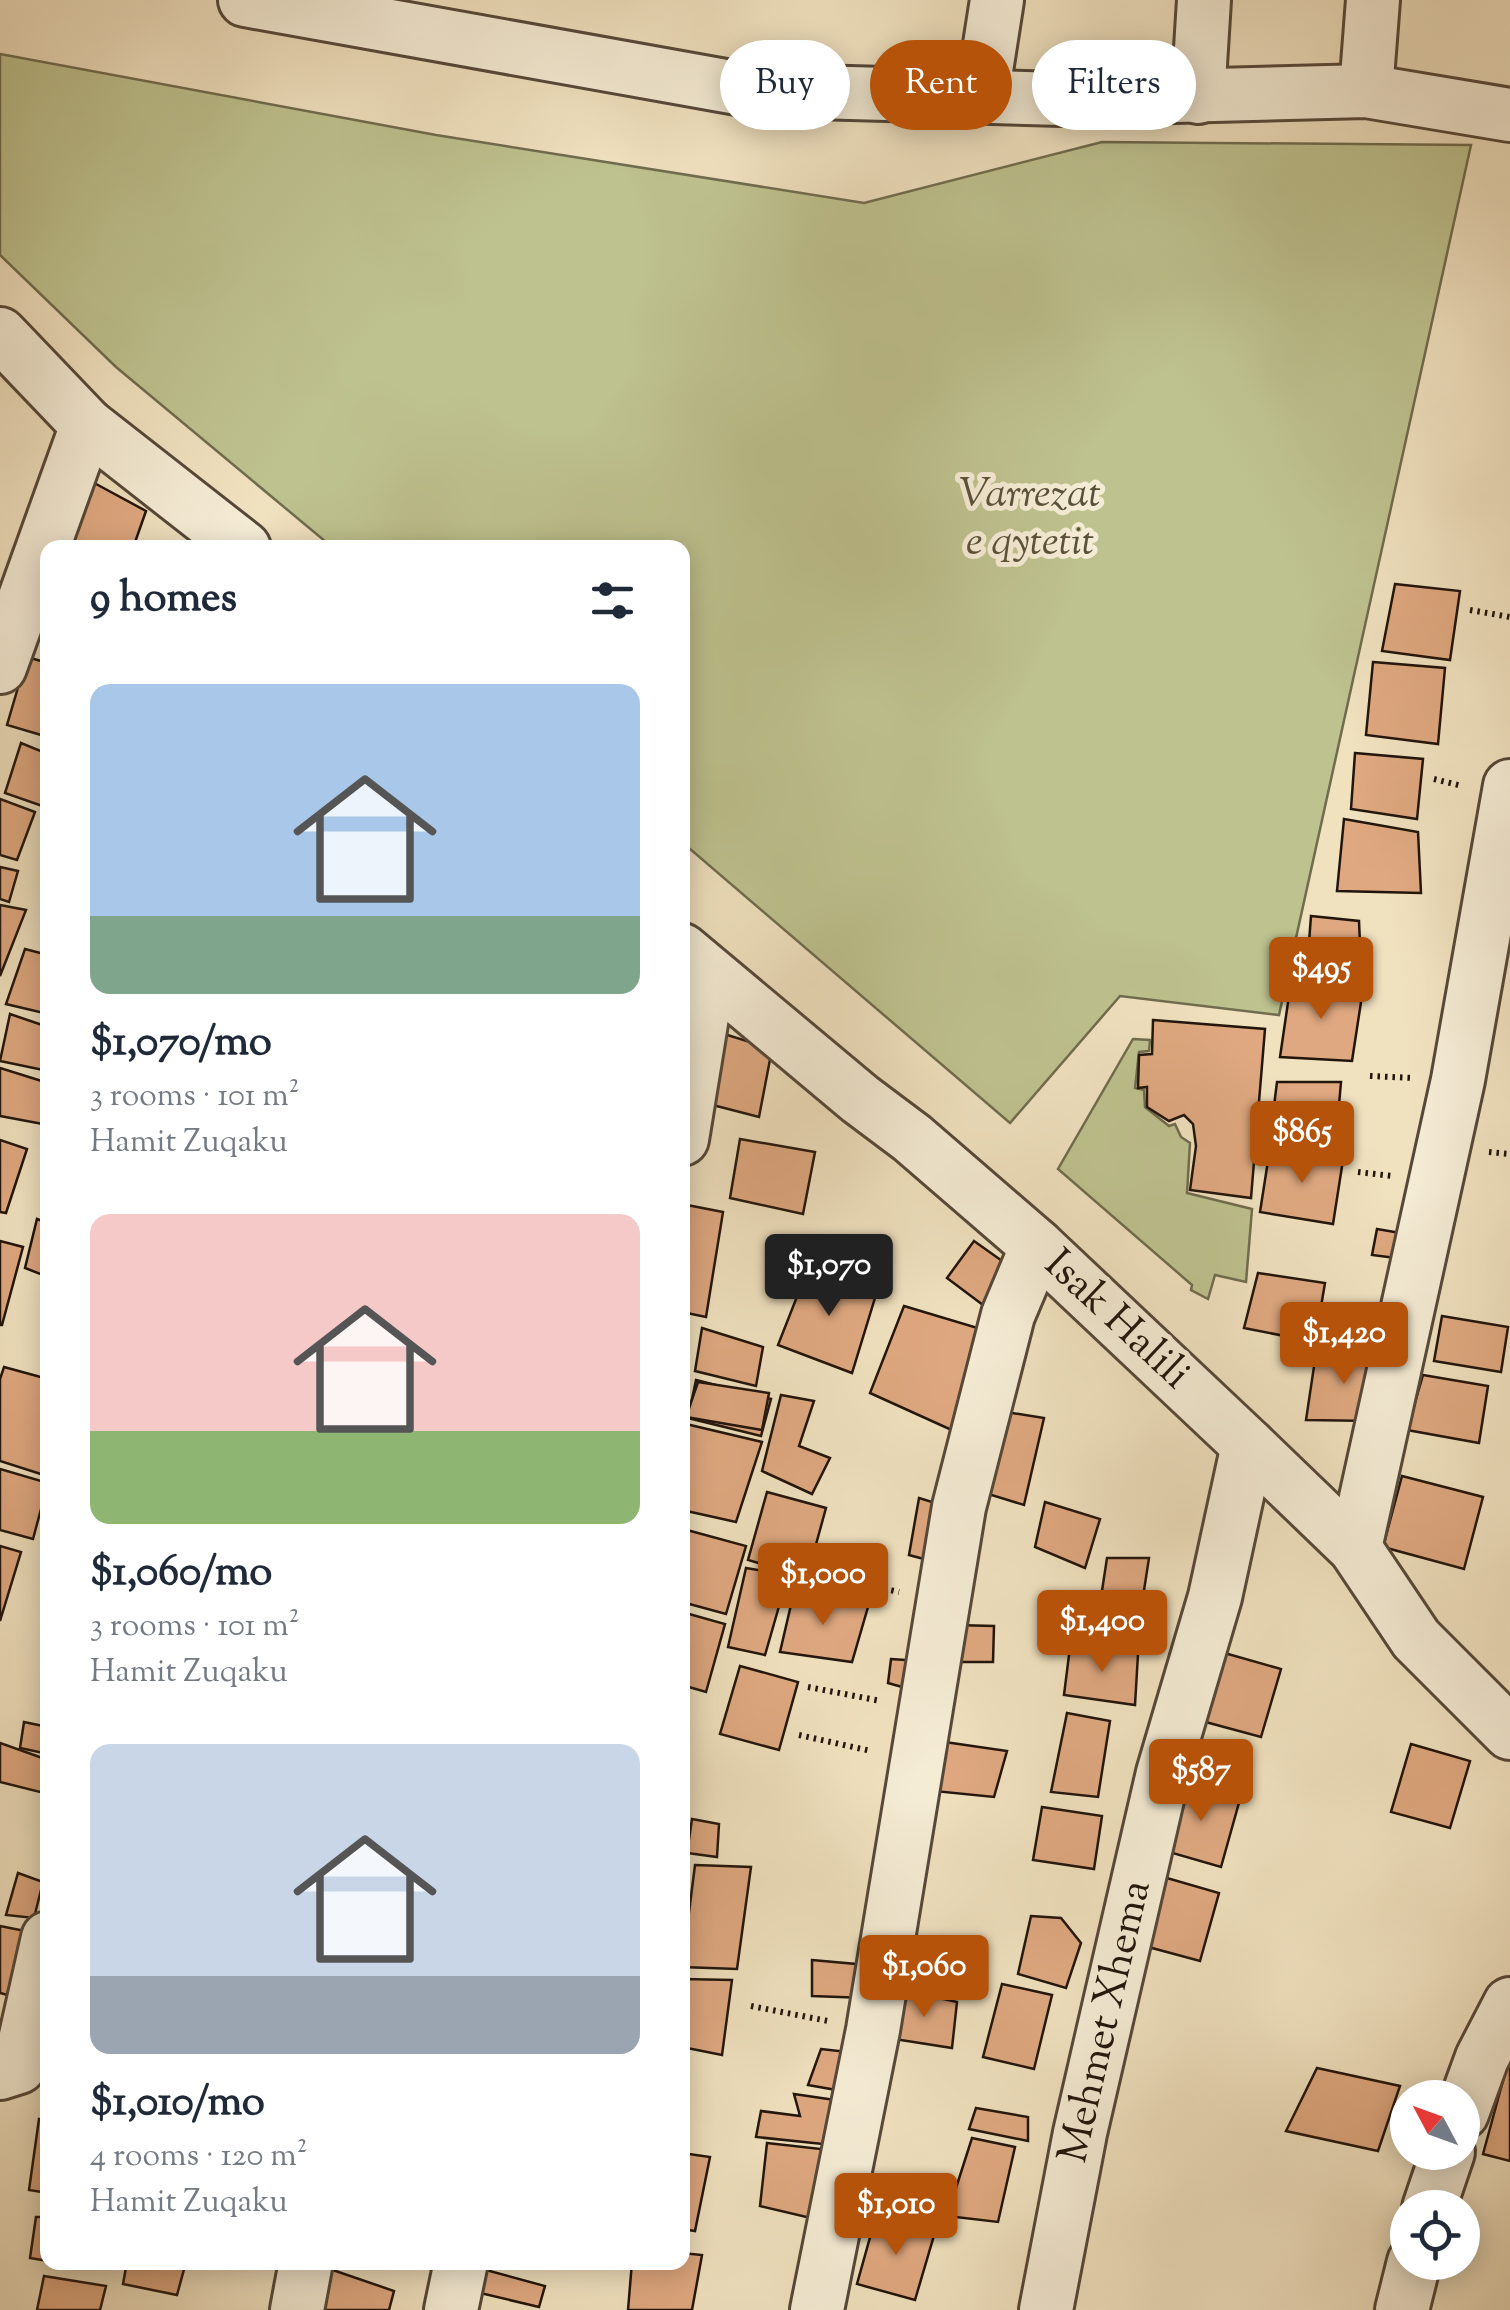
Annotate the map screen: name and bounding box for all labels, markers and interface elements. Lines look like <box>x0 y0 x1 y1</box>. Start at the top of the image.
chip: Buy <box>720 40 850 130</box>
chip: Rent <box>870 40 1012 130</box>
chip: Filters <box>1032 40 1196 130</box>
park label: Varrezat e qytetit <box>959 466 1101 574</box>
text: 9 homes <box>90 570 237 630</box>
icon: filters <box>585 573 640 628</box>
icon: home <box>275 749 455 929</box>
pin: $495 <box>1262 937 1380 1022</box>
text: $495 <box>1291 946 1351 992</box>
text: $1,070/mo <box>90 1014 272 1074</box>
text: 3 rooms · 101 m² <box>90 1074 300 1120</box>
pin: $865 <box>1243 1101 1361 1186</box>
text: $865 <box>1272 1110 1332 1156</box>
text: Hamit Zuqaku <box>90 1120 288 1166</box>
pin: $1,070 <box>748 1234 910 1319</box>
street label: Isak Halili <box>1029 1237 1203 1405</box>
text: $1,070 <box>787 1243 871 1289</box>
icon: home <box>275 1279 455 1459</box>
pin: $1,420 <box>1263 1302 1425 1387</box>
text: $1,420 <box>1302 1311 1386 1357</box>
pin: $1,000 <box>742 1543 904 1628</box>
text: $1,060/mo <box>90 1544 272 1604</box>
text: $1,000 <box>780 1552 866 1598</box>
pin: $1,400 <box>1021 1590 1183 1675</box>
text: $1,400 <box>1059 1599 1145 1645</box>
text: 3 rooms · 101 m² <box>90 1604 300 1650</box>
text: Hamit Zuqaku <box>90 1650 288 1696</box>
pin: $587 <box>1142 1739 1260 1824</box>
text: $587 <box>1171 1748 1231 1794</box>
icon: home <box>275 1809 455 1989</box>
street label: Mehmet Xhema <box>1045 1875 1169 2169</box>
pin: $1,060 <box>843 1935 1005 2020</box>
text: $1,060 <box>882 1944 966 1990</box>
text: $1,010/mo <box>90 2074 265 2134</box>
north arrow <box>1390 2080 1480 2170</box>
map controls <box>1390 2080 1480 2280</box>
text: 4 rooms · 120 m² <box>90 2134 308 2180</box>
pin: $1,010 <box>815 2173 977 2258</box>
text: Hamit Zuqaku <box>90 2180 288 2226</box>
text: $1,010 <box>856 2182 936 2228</box>
button: locate <box>1390 2190 1480 2280</box>

